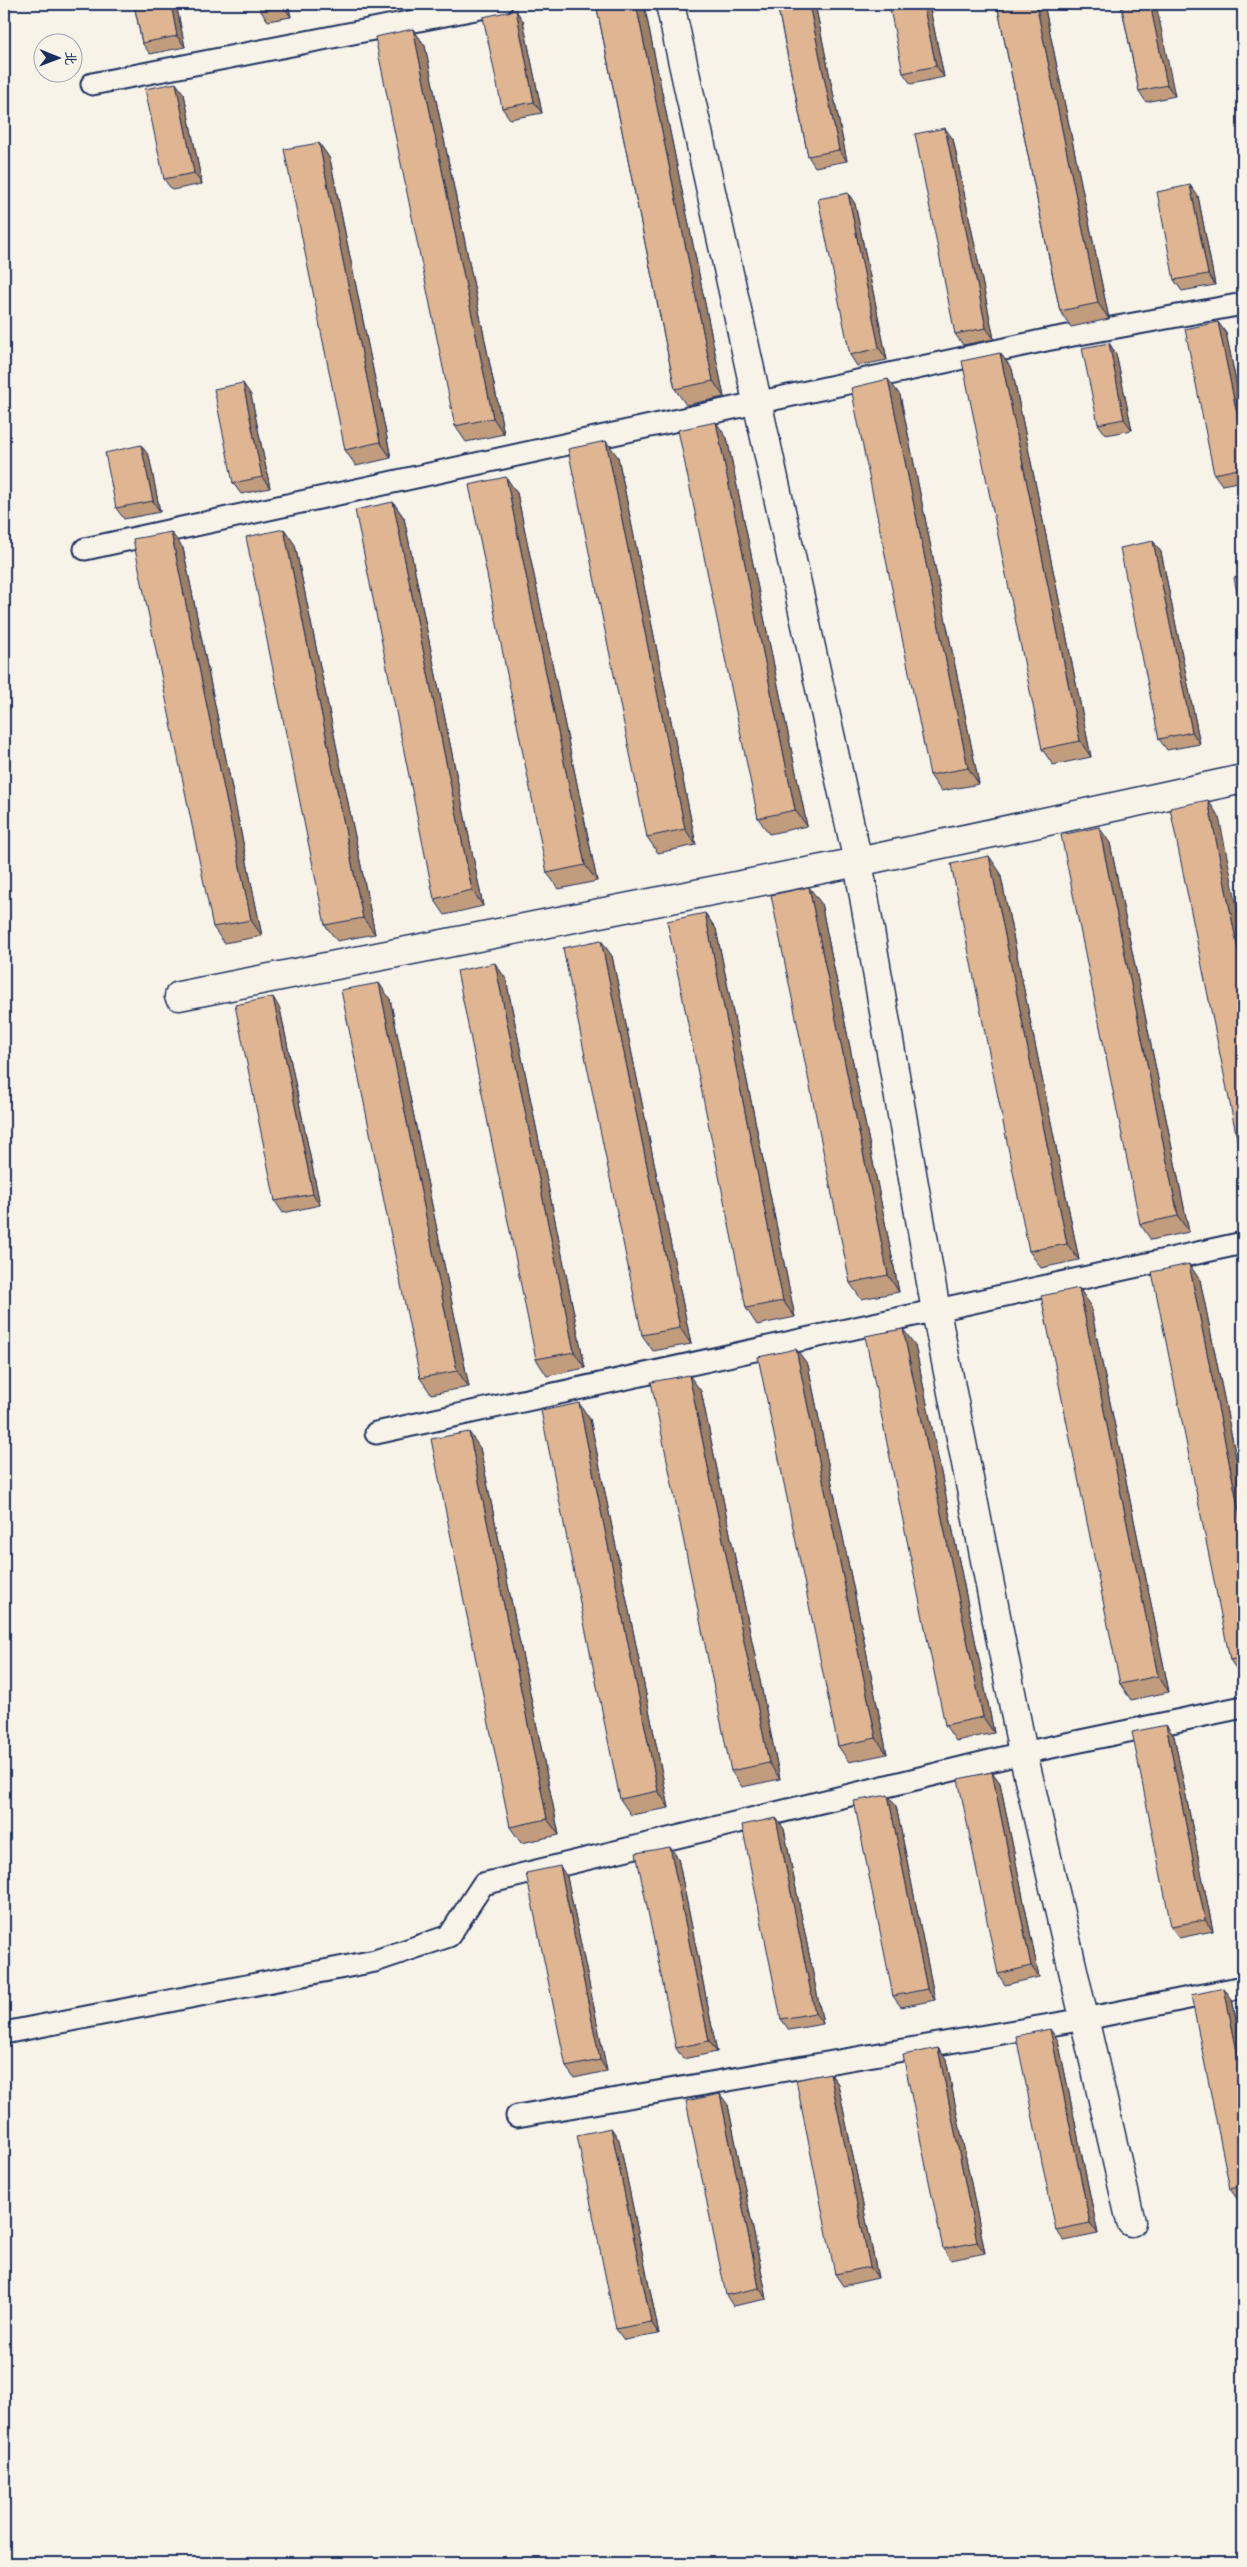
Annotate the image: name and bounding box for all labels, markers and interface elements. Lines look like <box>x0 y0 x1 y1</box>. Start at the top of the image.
north arrow <box>32 32 82 82</box>
text: 北 <box>62 51 80 65</box>

